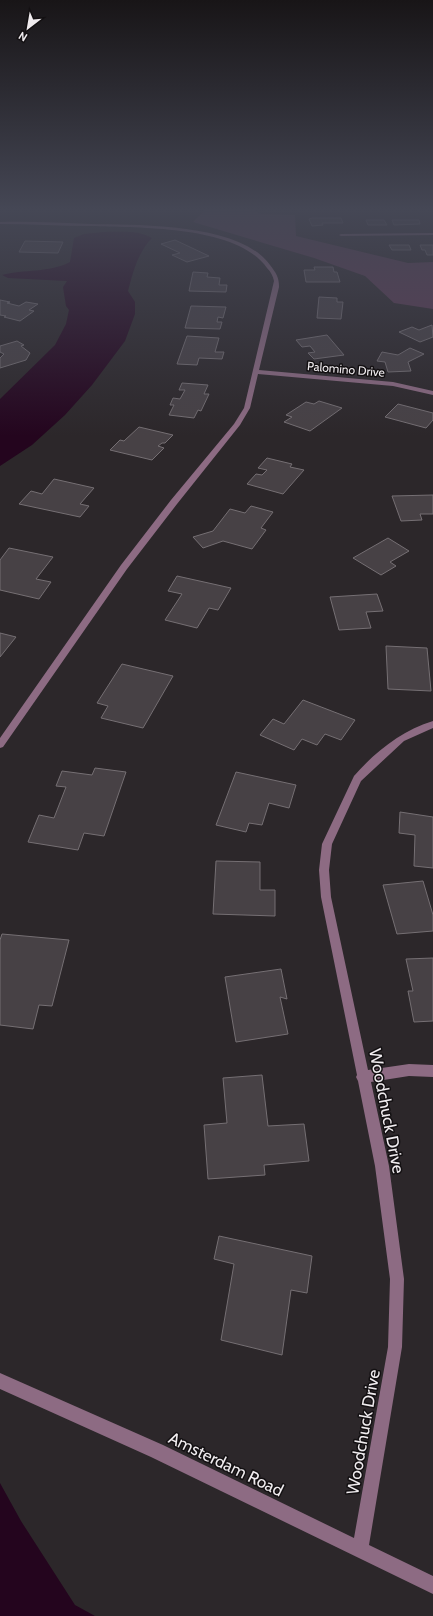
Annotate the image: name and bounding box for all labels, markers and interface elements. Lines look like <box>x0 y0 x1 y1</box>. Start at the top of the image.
north arrow <box>8 8 48 48</box>
text: N <box>16 29 30 45</box>
street label: Palomino Drive <box>307 358 385 380</box>
street label: Woodchuck Drive <box>365 1047 409 1175</box>
street label: Woodchuck Drive <box>342 1368 384 1496</box>
street label: Amsterdam Road <box>165 1428 287 1500</box>

